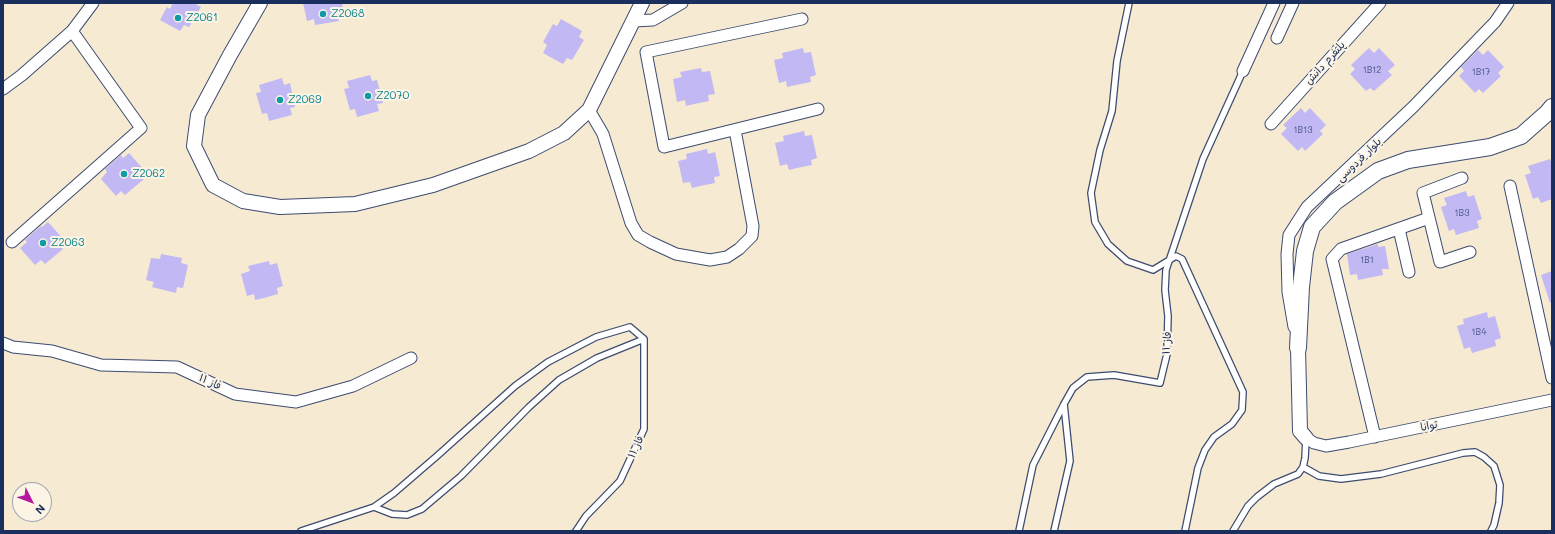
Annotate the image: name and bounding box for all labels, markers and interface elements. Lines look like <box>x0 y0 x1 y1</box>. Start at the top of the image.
place label: Z2068 <box>331 7 365 21</box>
marker: Z2068 <box>318 9 328 19</box>
place label: Z2061 <box>186 11 218 25</box>
marker: Z2061 <box>173 13 183 23</box>
street label: پلتفرم دانش <box>1302 39 1348 87</box>
house number: 1B12 <box>1363 65 1381 75</box>
house number: 1B17 <box>1472 67 1490 77</box>
place label: Z2070 <box>376 89 409 103</box>
marker: Z2070 <box>363 91 373 101</box>
place label: Z2069 <box>288 93 321 107</box>
marker: Z2069 <box>275 95 285 105</box>
house number: 1B13 <box>1294 125 1312 135</box>
street label: بلوار فردوسی <box>1334 135 1384 185</box>
place label: Z2062 <box>132 167 165 181</box>
marker: Z2062 <box>119 169 129 179</box>
house number: 1B3 <box>1455 208 1469 218</box>
place label: Z2063 <box>51 236 84 250</box>
marker: Z2063 <box>38 238 48 248</box>
house number: 1B1 <box>1360 255 1374 265</box>
house number: 1B4 <box>1472 327 1486 337</box>
street label: فاز ۱۱ <box>1160 331 1174 355</box>
street label: فاز ۱۱ <box>197 371 223 393</box>
street label: توانا <box>1419 418 1439 434</box>
street label: فاز ۱۱ <box>625 434 647 460</box>
north arrow <box>12 482 52 522</box>
text: N <box>32 502 49 518</box>

